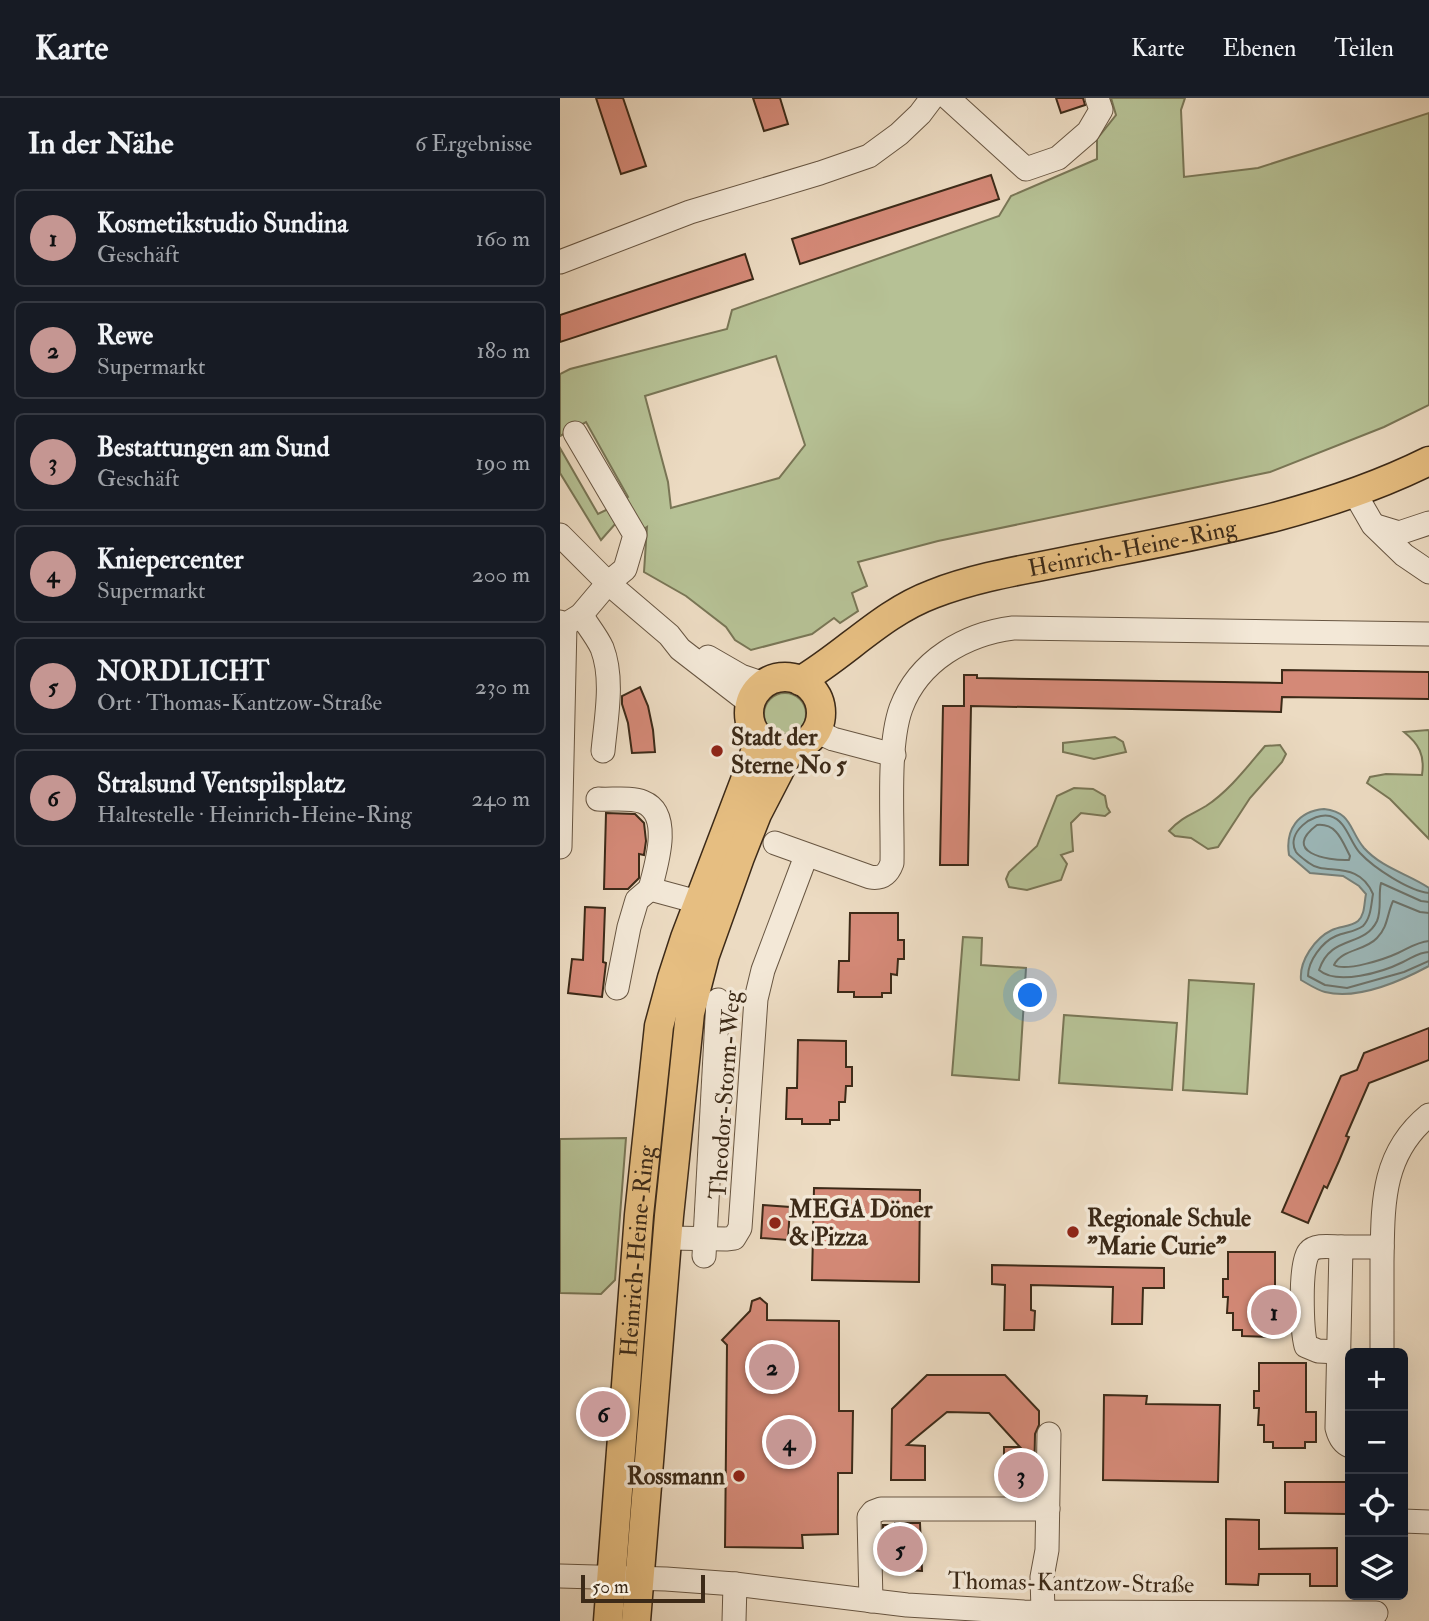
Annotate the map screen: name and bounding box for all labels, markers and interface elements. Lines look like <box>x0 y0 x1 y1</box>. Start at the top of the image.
text: Karte <box>35 28 108 69</box>
text: Karte <box>1131 33 1184 64</box>
text: Ebenen <box>1222 33 1296 64</box>
text: Teilen <box>1334 33 1394 64</box>
text: In der Nähe <box>28 125 173 162</box>
text: 6 Ergebnisse <box>415 129 532 158</box>
text: Kosmetikstudio Sundina <box>97 208 348 240</box>
text: 1 <box>49 224 57 253</box>
text: 160 m <box>476 224 530 253</box>
text: Geschäft <box>97 240 180 269</box>
text: Rewe <box>97 320 153 352</box>
text: 2 <box>47 336 59 365</box>
text: 180 m <box>477 336 530 365</box>
text: Supermarkt <box>97 352 205 381</box>
text: Bestattungen am Sund <box>97 432 329 464</box>
text: 3 <box>49 448 57 477</box>
text: 190 m <box>476 448 530 477</box>
text: Geschäft <box>97 464 180 493</box>
street label: Heinrich-Heine-Ring <box>1025 511 1241 584</box>
text: Kniepercenter <box>97 544 243 576</box>
text: 4 <box>47 560 59 589</box>
text: 200 m <box>472 560 530 589</box>
text: Supermarkt <box>97 576 205 605</box>
text: NORDLICHT <box>97 656 269 688</box>
text: 5 <box>48 672 58 701</box>
text: 230 m <box>475 672 530 701</box>
text: Ort · Thomas-Kantzow-Straße <box>97 688 382 717</box>
place label: Stadt der Sterne No 5 <box>731 722 847 781</box>
marker: Stadt der Sterne No 5 <box>709 743 725 759</box>
text: Stralsund Ventspilsplatz <box>97 768 345 800</box>
text: 6 <box>47 784 59 813</box>
text: 240 m <box>471 784 530 813</box>
text: Haltestelle · Heinrich-Heine-Ring <box>97 800 412 829</box>
your location <box>1013 978 1047 1012</box>
street label: Theodor-Storm-Weg <box>702 989 748 1200</box>
street label: Heinrich-Heine-Ring <box>613 1143 662 1358</box>
place label: MEGA Döner & Pizza <box>788 1194 933 1253</box>
place label: Regionale Schule "Marie Curie" <box>1087 1203 1251 1262</box>
marker: MEGA Döner & Pizza <box>767 1215 783 1231</box>
marker: Regionale Schule "Marie Curie" <box>1065 1224 1081 1240</box>
pin: 1 <box>1251 1286 1297 1338</box>
pin: 2 <box>749 1341 795 1393</box>
map controls <box>1345 1348 1408 1600</box>
button: + <box>1345 1348 1408 1411</box>
pin: 6 <box>580 1388 626 1440</box>
button: − <box>1345 1411 1408 1474</box>
pin: 4 <box>766 1416 812 1468</box>
pin: 3 <box>998 1449 1044 1501</box>
place label: Rossmann <box>627 1461 726 1492</box>
marker: Rossmann <box>731 1468 747 1484</box>
button: locate <box>1345 1474 1408 1537</box>
pin: 5 <box>877 1523 923 1575</box>
button: layers <box>1345 1537 1408 1600</box>
street label: Thomas-Kantzow-Straße <box>948 1565 1194 1601</box>
scale bar <box>581 1572 705 1604</box>
text: 50 m <box>592 1575 629 1599</box>

